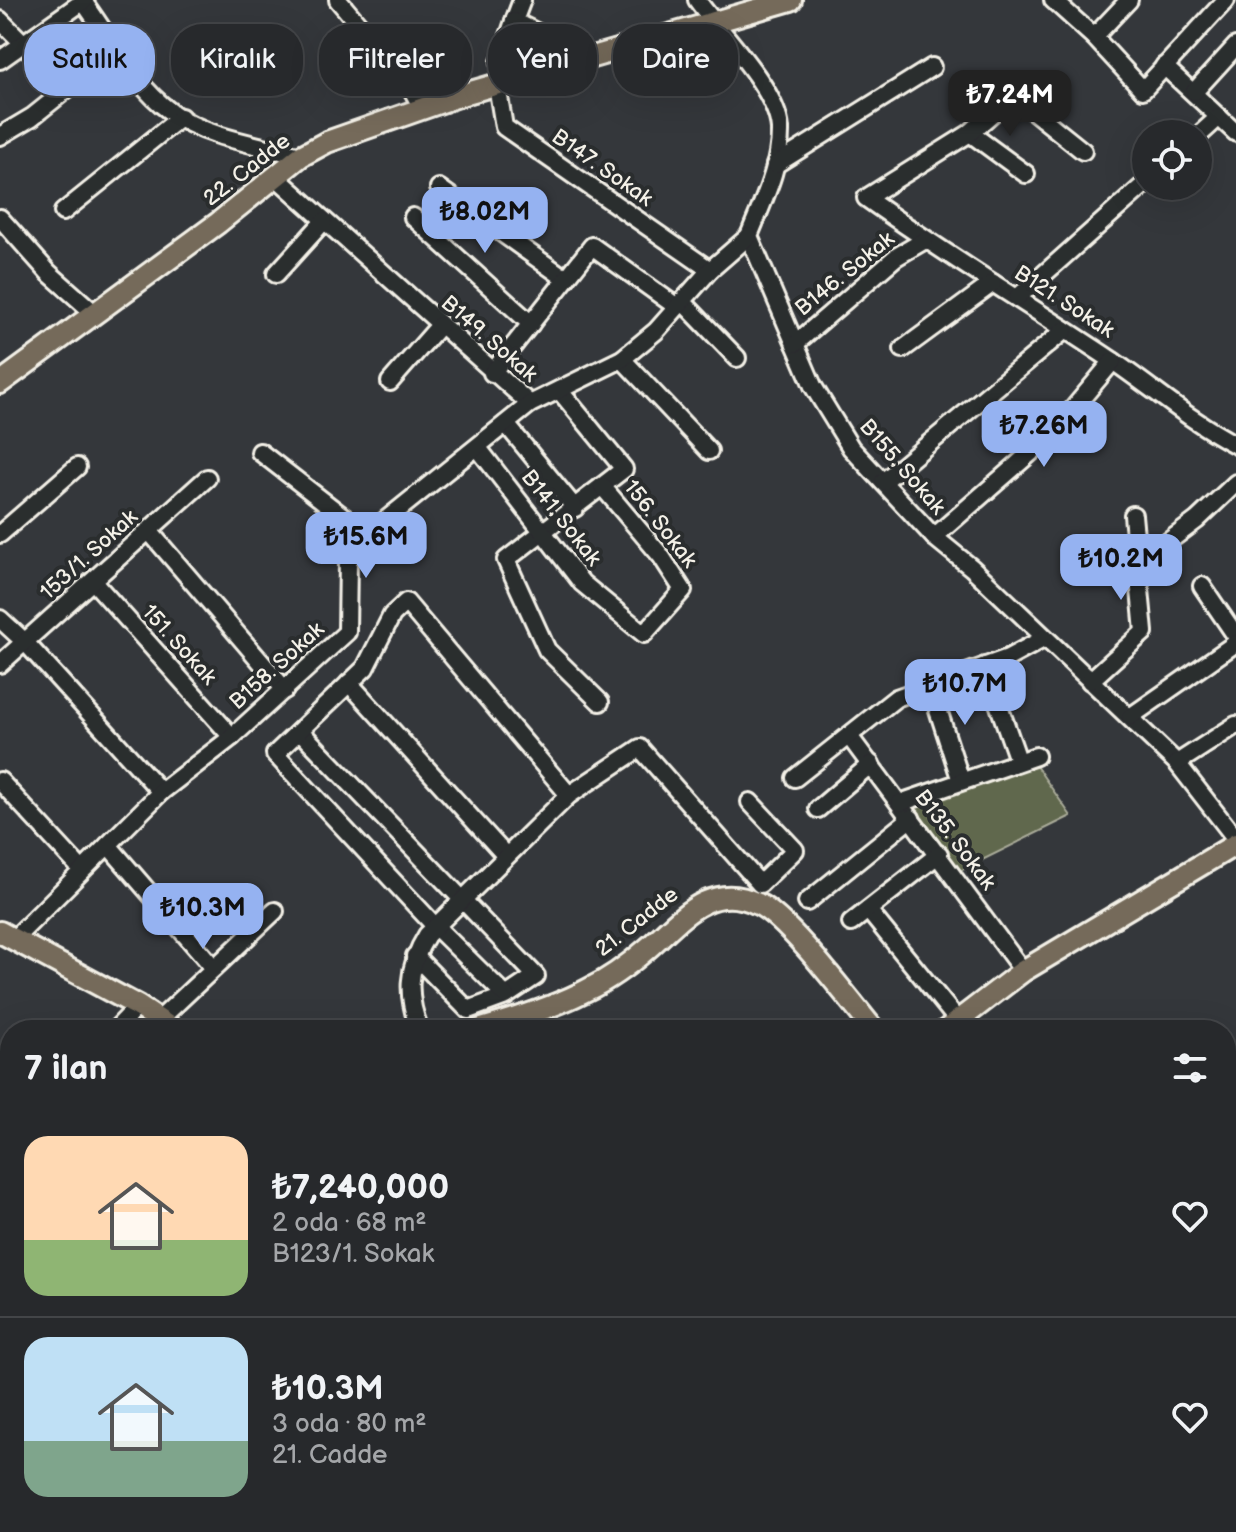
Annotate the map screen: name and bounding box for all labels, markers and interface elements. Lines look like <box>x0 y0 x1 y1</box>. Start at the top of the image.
chip: Satılık <box>24 24 155 96</box>
chip: Kiralık <box>171 24 303 96</box>
chip: Filtreler <box>319 24 472 96</box>
chip: Yeni <box>488 24 597 96</box>
chip: Daire <box>613 24 738 96</box>
pin: ₺7.24M <box>945 70 1075 138</box>
text: ₺7.24M <box>966 80 1054 111</box>
map controls <box>1132 120 1212 200</box>
button: locate <box>1132 120 1212 200</box>
street label: B147. Sokak <box>546 123 658 213</box>
street label: 22. Cadde <box>198 128 296 212</box>
pin: ₺8.02M <box>420 187 550 255</box>
text: ₺8.02M <box>440 197 530 228</box>
street label: B146. Sokak <box>790 226 900 322</box>
street label: B121. Sokak <box>1009 260 1119 344</box>
street label: B149. Sokak <box>435 290 543 388</box>
pin: ₺7.26M <box>979 401 1109 469</box>
text: ₺7.26M <box>1000 411 1088 442</box>
street label: B155. Sokak <box>853 414 951 521</box>
street label: B141. Sokak <box>515 464 607 572</box>
street label: 156. Sokak <box>617 475 703 573</box>
street label: 153/1. Sokak <box>35 504 144 606</box>
pin: ₺15.6M <box>301 512 431 580</box>
text: ₺15.6M <box>324 522 408 553</box>
pin: ₺10.2M <box>1056 534 1186 602</box>
text: ₺10.2M <box>1078 544 1164 575</box>
street label: 151. Sokak <box>136 599 222 691</box>
street label: B158. Sokak <box>224 616 330 716</box>
pin: ₺10.7M <box>900 659 1030 727</box>
text: ₺10.7M <box>923 669 1007 700</box>
street label: B135. Sokak <box>908 784 1002 896</box>
street label: 21. Cadde <box>590 881 684 963</box>
pin: ₺10.3M <box>138 883 268 951</box>
text: ₺10.3M <box>160 893 246 924</box>
icon: filters <box>1168 1046 1212 1090</box>
text: 7 ilan <box>24 1048 107 1089</box>
text: ₺7,240,000 <box>272 1167 449 1208</box>
icon: home <box>88 1168 184 1264</box>
icon: heart <box>1168 1194 1212 1238</box>
text: 2 oda · 68 m² <box>272 1208 427 1239</box>
text: B123/1. Sokak <box>272 1239 434 1270</box>
text: ₺10.3M <box>272 1368 384 1409</box>
icon: home <box>88 1369 184 1465</box>
icon: heart <box>1168 1395 1212 1439</box>
text: 3 oda · 80 m² <box>272 1409 427 1440</box>
text: 21. Cadde <box>272 1440 388 1471</box>

